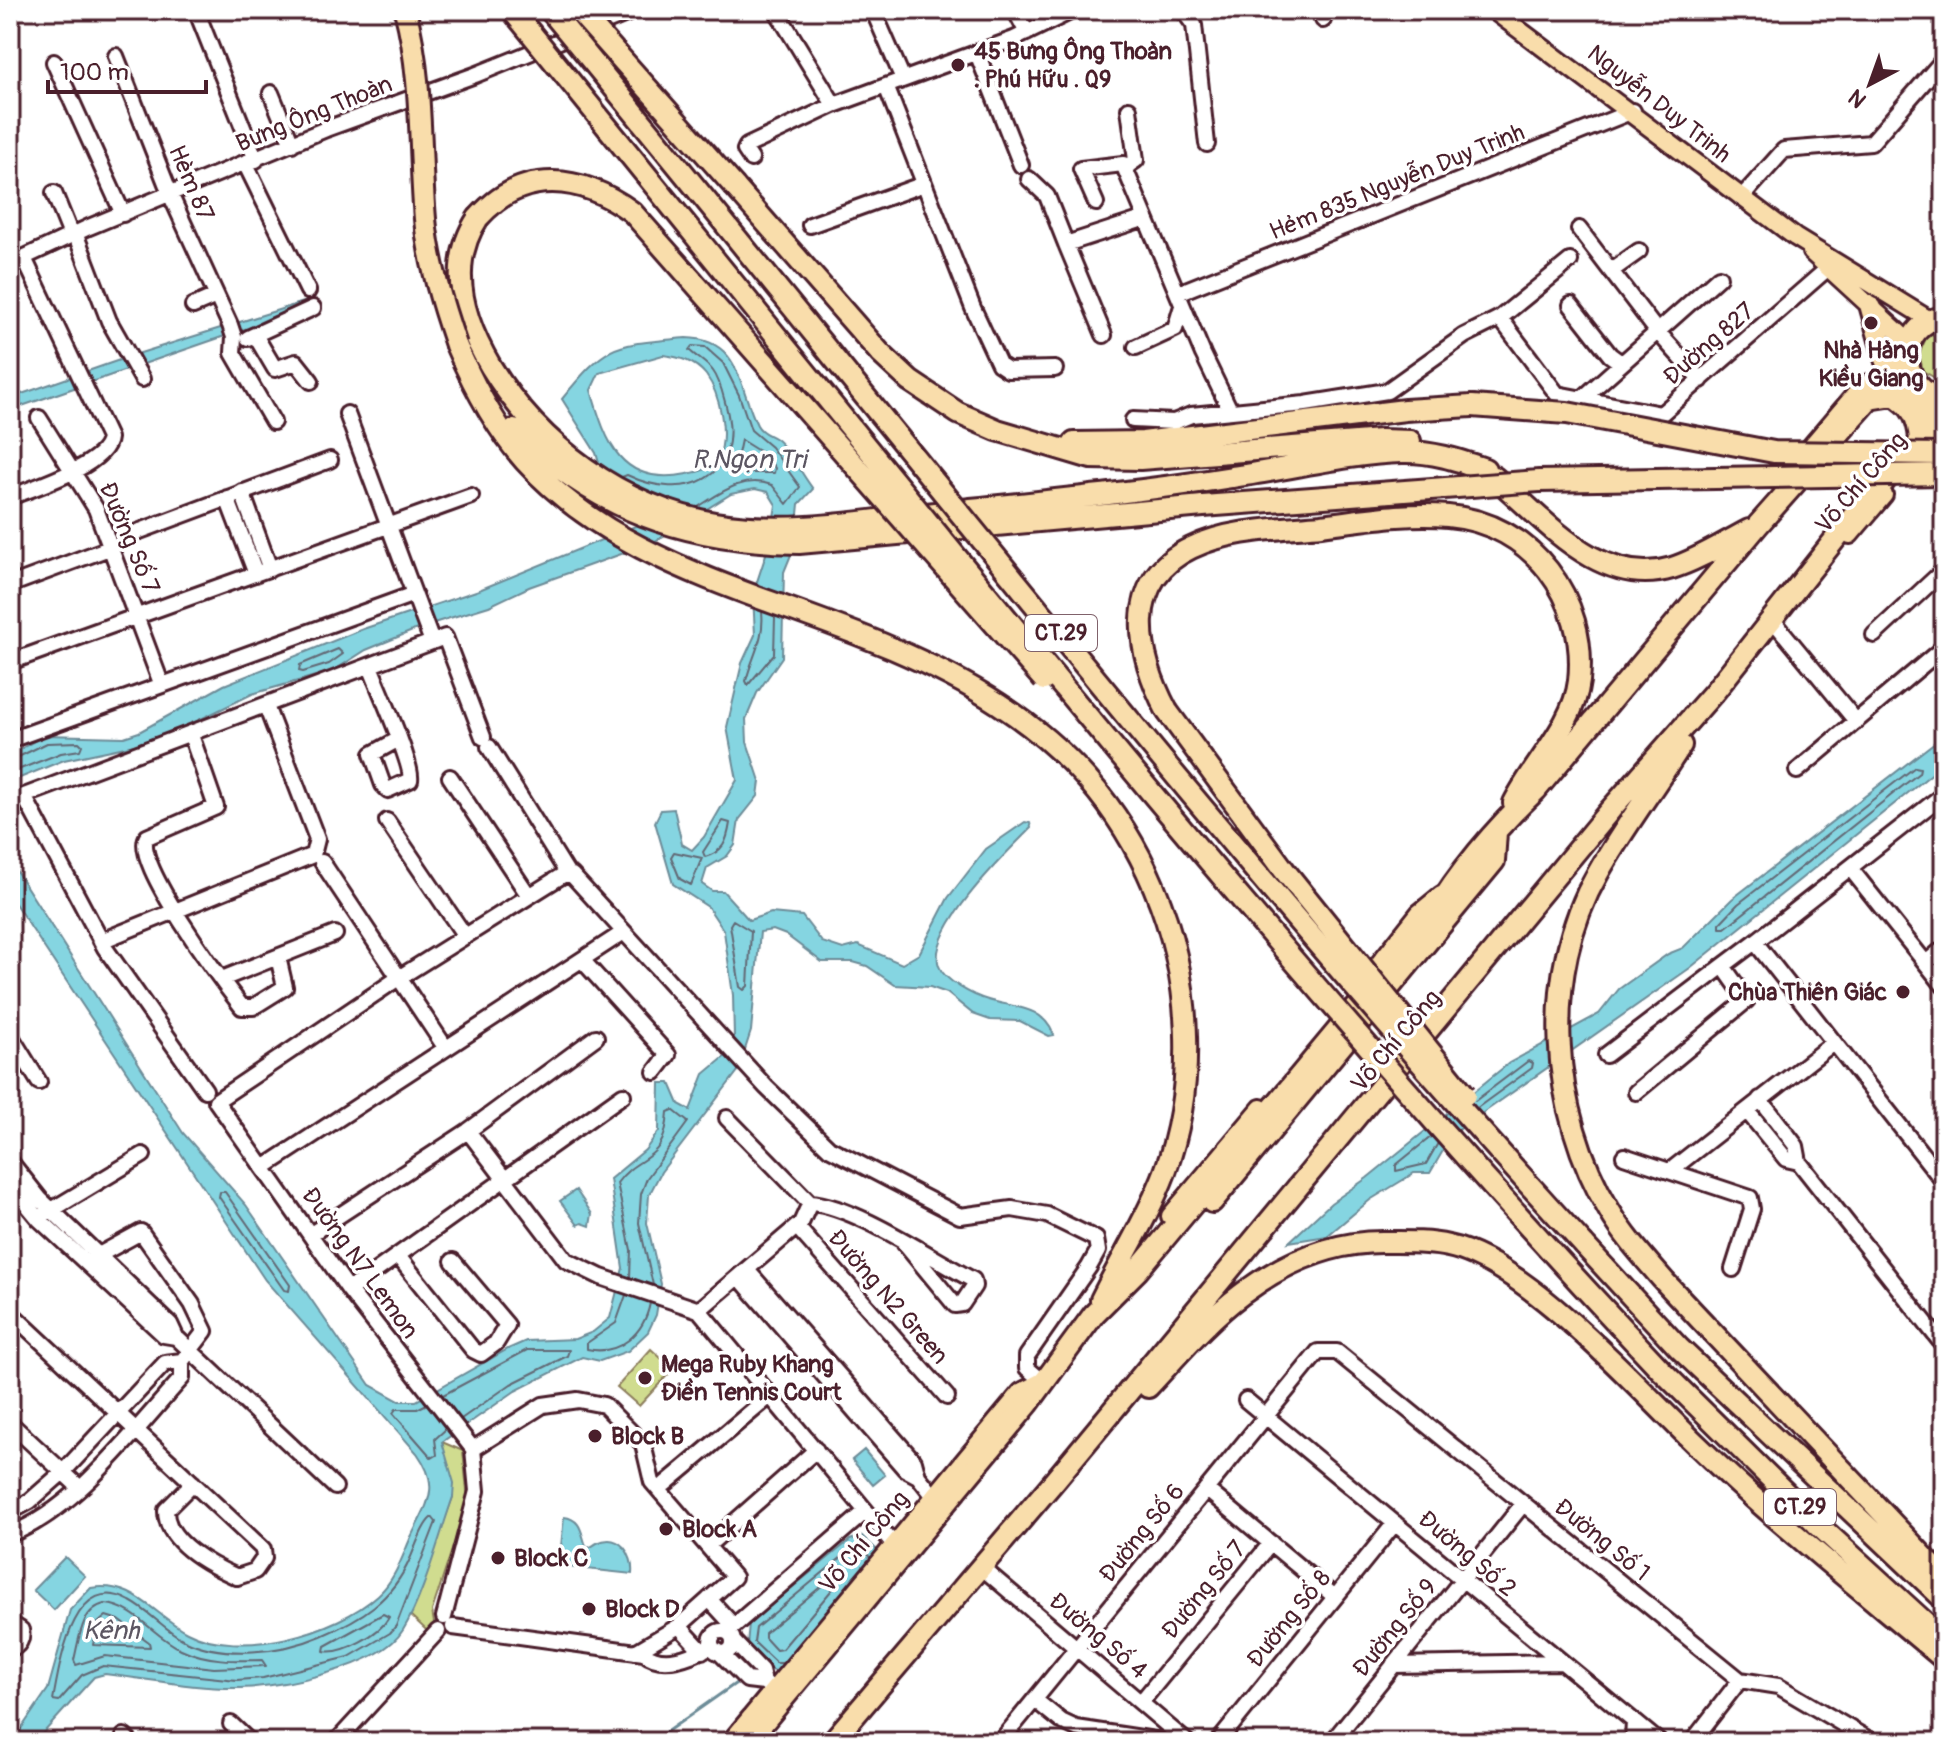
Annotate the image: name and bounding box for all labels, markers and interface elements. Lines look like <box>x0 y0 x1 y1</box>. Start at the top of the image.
place label: 45 Bưng Ông Thoàn . Phú Hữu . Q9 <box>974 36 1172 94</box>
street label: Nguyễn Duy Trinh <box>1581 39 1737 169</box>
scale bar <box>48 44 206 94</box>
north arrow <box>1830 44 1910 124</box>
marker: 45 Bưng Ông Thoàn . Phú Hữu . Q9 <box>949 56 967 74</box>
text: 100 m <box>60 58 129 87</box>
street label: Bưng Ông Thoàn <box>232 69 396 159</box>
text: N <box>1843 83 1872 114</box>
street label: Hẻm 835 Nguyễn Duy Trinh <box>1265 118 1529 246</box>
street label: Hèm 87 <box>162 141 220 225</box>
street label: Đường 827 <box>1658 296 1761 391</box>
marker: Nhà Hàng Kiều Giang <box>1862 314 1880 332</box>
place label: Nhà Hàng Kiều Giang <box>1818 336 1924 393</box>
street label: Võ Chí Công <box>1809 427 1913 539</box>
water label: R.Ngọn Tri <box>692 444 810 476</box>
street label: Đường Số 7 <box>93 478 166 598</box>
road number: CT.29 <box>1025 615 1097 651</box>
place label: Chùa Thiên Giác <box>1728 978 1887 1007</box>
marker: Chùa Thiên Giác <box>1894 983 1912 1001</box>
street label: Võ Chí Công <box>1345 984 1447 1098</box>
street label: Đường N7 Lemon <box>295 1182 425 1344</box>
street label: Đường N2 Green <box>822 1224 954 1370</box>
place label: Mega Ruby Khang Điền Tennis Court <box>661 1350 843 1407</box>
marker: Mega Ruby Khang Điền Tennis Court <box>636 1369 654 1387</box>
place label: Block B <box>611 1422 684 1451</box>
marker: Block B <box>586 1427 604 1445</box>
street label: Đường Số 6 <box>1093 1478 1191 1588</box>
street label: Võ Chí Công <box>813 1485 915 1599</box>
road number: CT.29 <box>1764 1489 1836 1525</box>
street label: Đường Số 1 <box>1548 1493 1656 1587</box>
street label: Đường Số 2 <box>1412 1505 1522 1603</box>
place label: Block A <box>682 1515 758 1544</box>
marker: Block A <box>657 1520 675 1538</box>
street label: Đường Số 7 <box>1156 1535 1253 1645</box>
place label: Block C <box>514 1544 589 1573</box>
marker: Block C <box>489 1549 507 1567</box>
street label: Đường Số 8 <box>1241 1564 1337 1674</box>
street label: Đường Số 9 <box>1347 1573 1443 1683</box>
street label: Đường Số 4 <box>1043 1587 1153 1685</box>
place label: Block D <box>605 1595 680 1624</box>
marker: Block D <box>580 1600 598 1618</box>
water label: Kênh <box>83 1615 141 1647</box>

